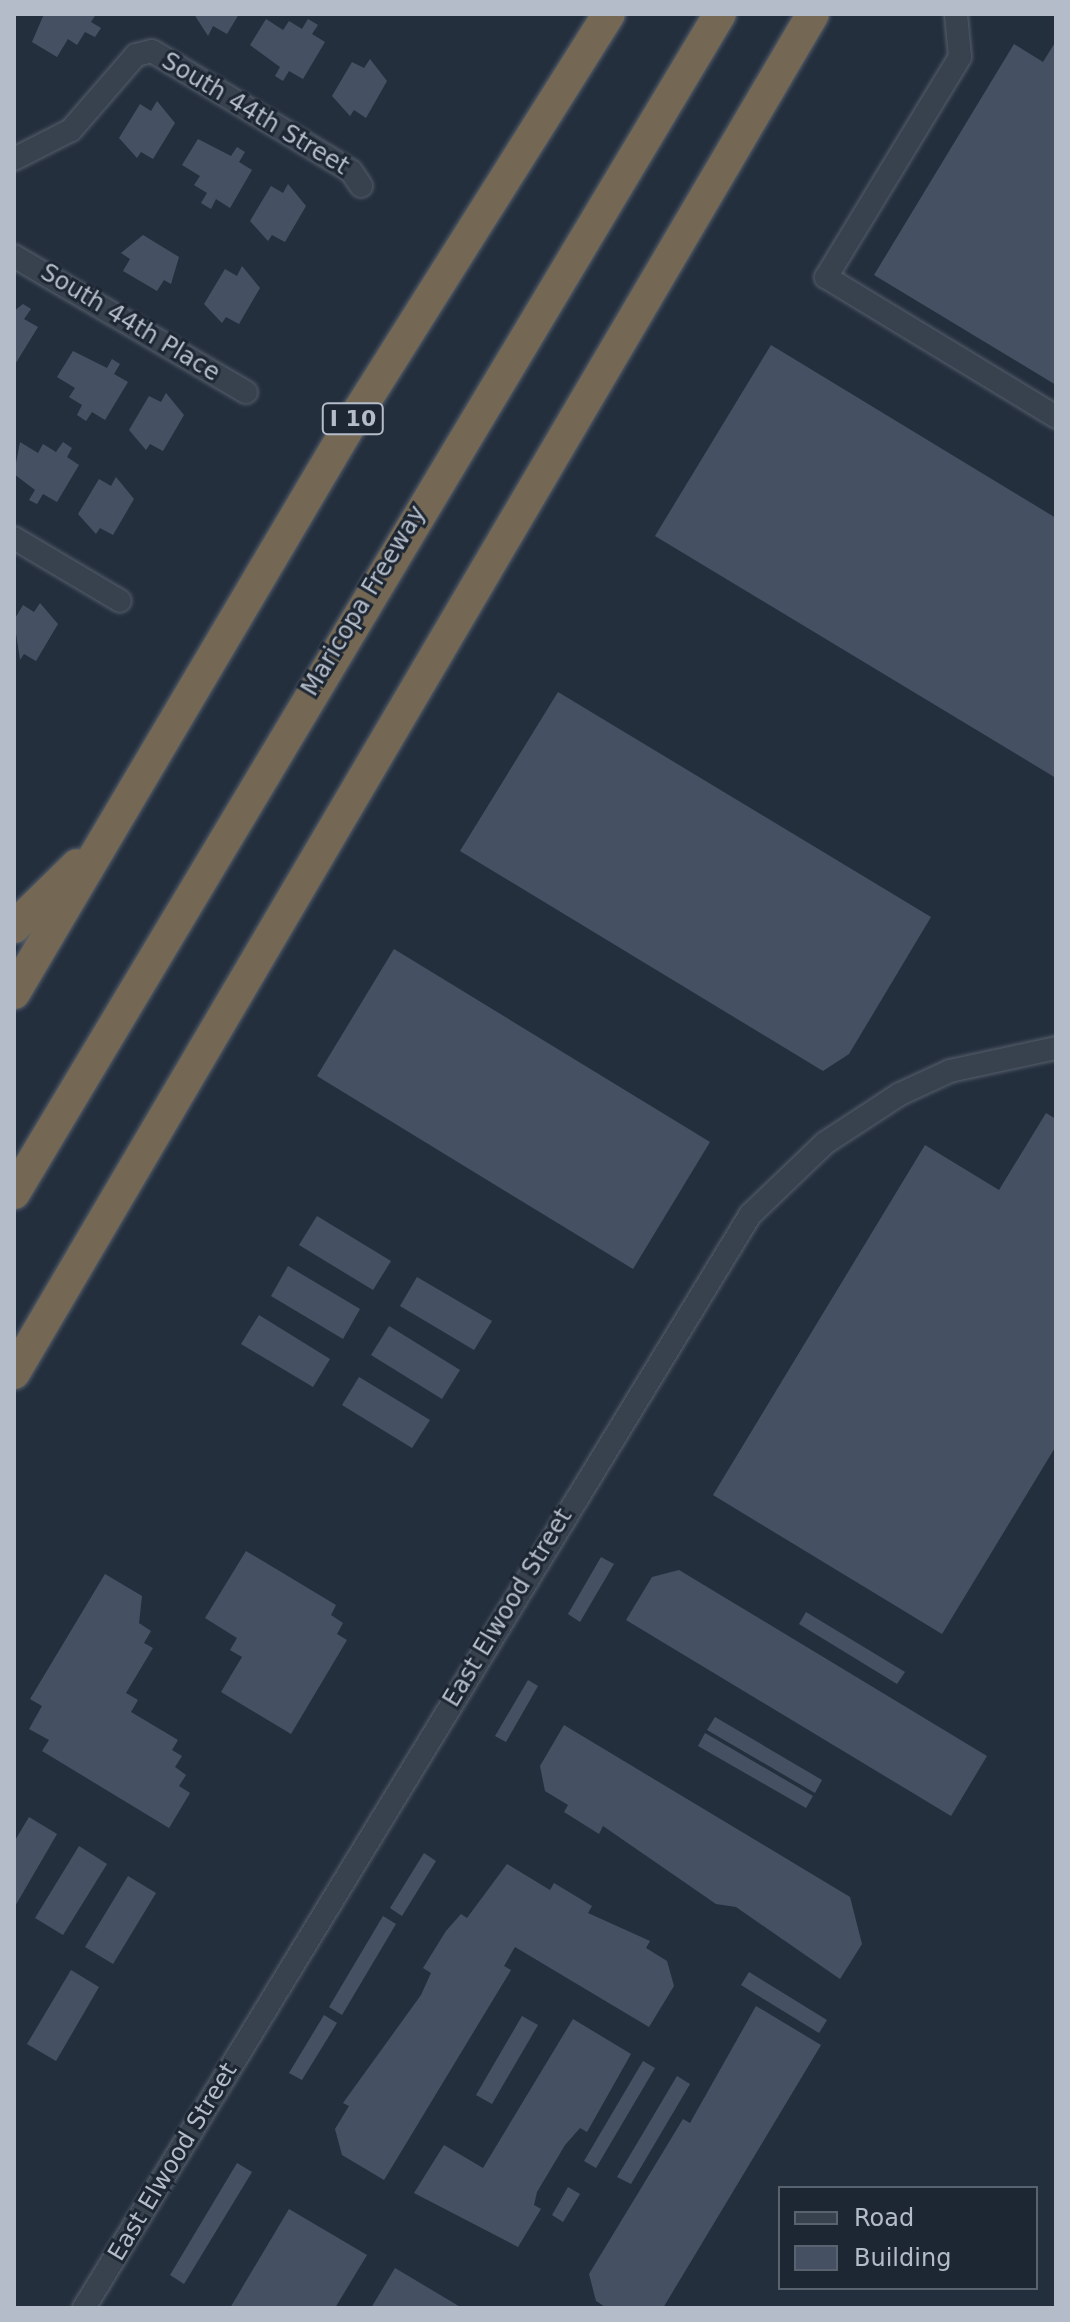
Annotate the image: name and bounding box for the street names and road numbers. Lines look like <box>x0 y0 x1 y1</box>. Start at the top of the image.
street label: South 44th Street <box>156 47 354 181</box>
street label: South 44th Place <box>35 258 225 388</box>
road number: I 10 <box>321 401 385 437</box>
street label: Maricopa Freeway <box>296 501 432 701</box>
street label: East Elwood Street <box>437 1504 579 1712</box>
street label: East Elwood Street <box>102 2058 244 2266</box>

